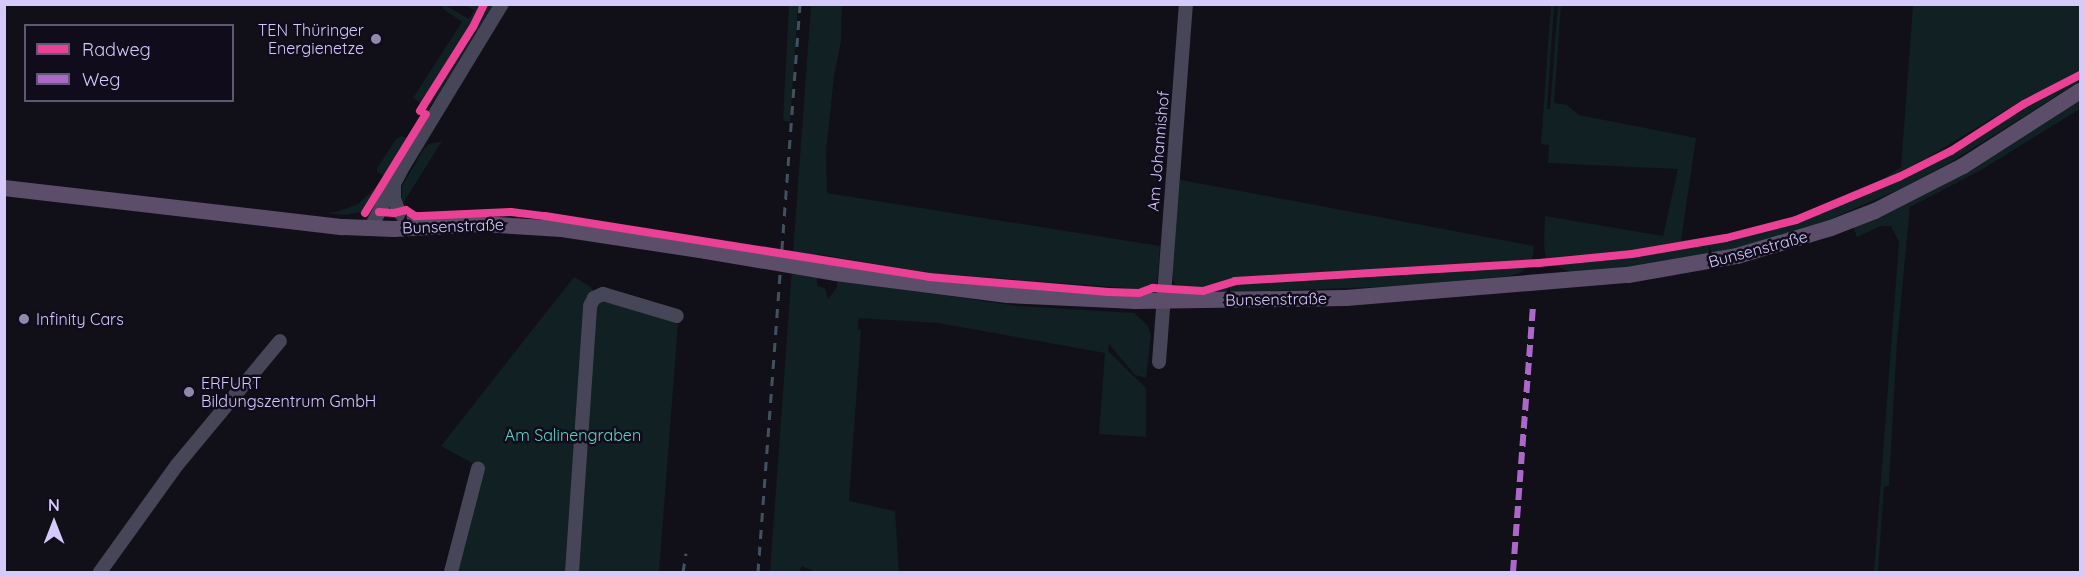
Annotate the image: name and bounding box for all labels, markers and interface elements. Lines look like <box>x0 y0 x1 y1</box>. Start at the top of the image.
place label: TEN Thüringer Energienetze <box>258 20 364 58</box>
legend <box>24 24 234 102</box>
marker: TEN Thüringer Energienetze <box>369 32 383 46</box>
text: Radweg <box>82 38 151 61</box>
text: Weg <box>82 68 120 91</box>
street label: Am Johannishof <box>1143 90 1173 212</box>
street label: Bunsenstraße <box>402 215 504 237</box>
street label: Bunsenstraße <box>1706 227 1810 271</box>
street label: Bunsenstraße <box>1225 289 1327 309</box>
place label: Infinity Cars <box>36 309 124 329</box>
marker: Infinity Cars <box>17 312 31 326</box>
place label: ERFURT Bildungszentrum GmbH <box>201 373 376 411</box>
marker: ERFURT Bildungszentrum GmbH <box>182 385 196 399</box>
park label: Am Salinengraben <box>505 425 641 445</box>
north arrow <box>24 493 84 553</box>
text: N <box>48 495 60 515</box>

